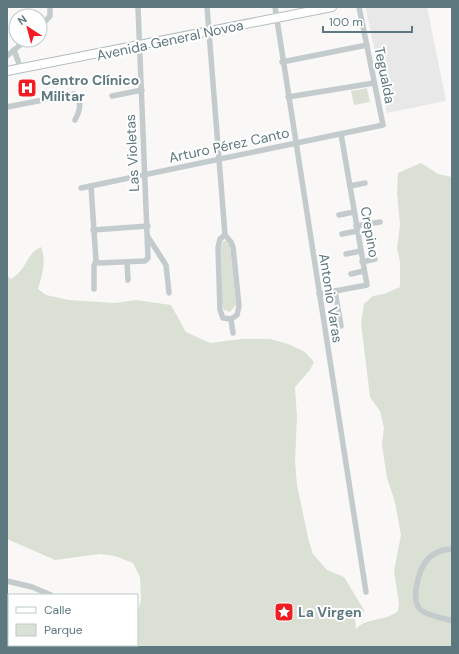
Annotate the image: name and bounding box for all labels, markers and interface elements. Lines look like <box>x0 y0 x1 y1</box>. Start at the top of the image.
north arrow <box>8 8 48 48</box>
scale bar <box>323 8 412 34</box>
text: N <box>15 12 29 28</box>
text: 100 m <box>329 14 363 30</box>
street label: Avenida General Novoa <box>95 16 245 64</box>
street label: Tegualda <box>371 45 399 105</box>
place label: Centro Clínico Militar <box>41 71 139 105</box>
hospital icon: Centro Clínico Militar <box>16 77 38 99</box>
street label: Las Violetas <box>121 114 143 192</box>
street label: Arturo Pérez Canto <box>167 123 291 167</box>
street label: Crepino <box>357 205 383 259</box>
street label: Antonio Varas <box>315 252 347 344</box>
legend <box>8 594 138 646</box>
place icon: La Virgen <box>273 601 295 623</box>
text: Calle <box>44 602 71 618</box>
place label: La Virgen <box>298 603 362 621</box>
text: Parque <box>44 622 83 638</box>

